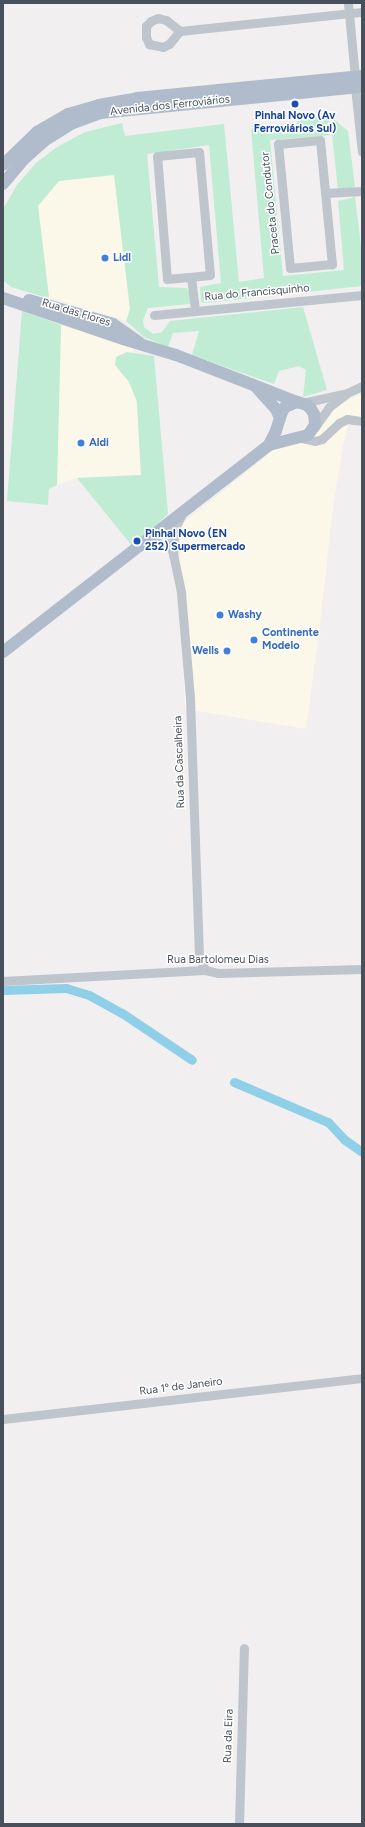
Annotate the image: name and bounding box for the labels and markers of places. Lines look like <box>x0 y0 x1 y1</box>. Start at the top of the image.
marker: Pinhal Novo (Av Ferroviários Sul) <box>290 99 300 109</box>
place label: Pinhal Novo (Av Ferroviários Sul) <box>254 110 336 136</box>
place label: Lidl <box>113 251 131 265</box>
marker: Lidl <box>100 253 110 263</box>
place label: Aldi <box>89 436 109 450</box>
marker: Aldi <box>76 438 86 448</box>
place label: Pinhal Novo (EN 252) Supermercado <box>145 528 245 554</box>
marker: Pinhal Novo (EN 252) Supermercado <box>132 536 142 546</box>
place label: Washy <box>228 608 262 622</box>
marker: Washy <box>215 610 225 620</box>
place label: Continente Modelo <box>262 627 319 653</box>
marker: Continente Modelo <box>249 635 259 645</box>
place label: Wells <box>192 644 219 658</box>
marker: Wells <box>222 646 232 656</box>

